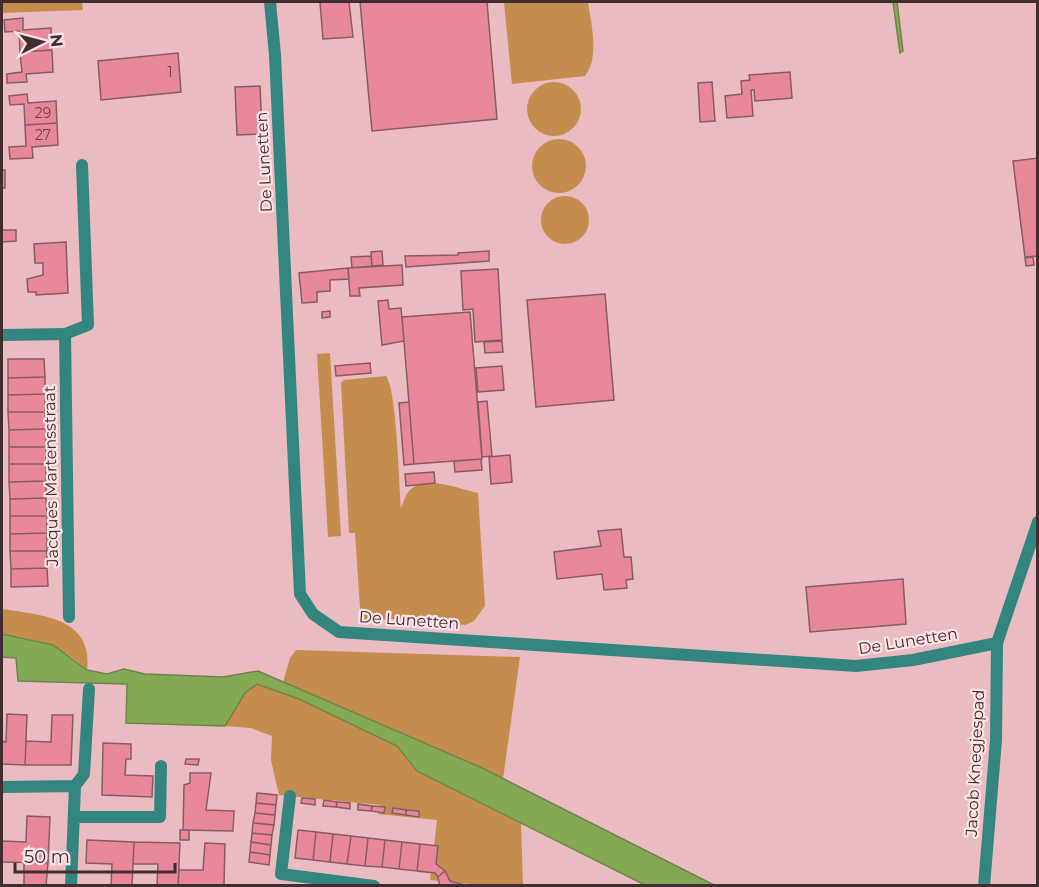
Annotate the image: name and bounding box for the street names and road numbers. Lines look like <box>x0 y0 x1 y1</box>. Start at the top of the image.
street label: De Lunetten <box>252 111 276 213</box>
street label: Jacques Martensstraat <box>40 385 62 568</box>
street label: De Lunetten <box>358 607 460 633</box>
street label: De Lunetten <box>857 624 959 658</box>
street label: Jacob Knegjespad <box>962 689 988 838</box>

